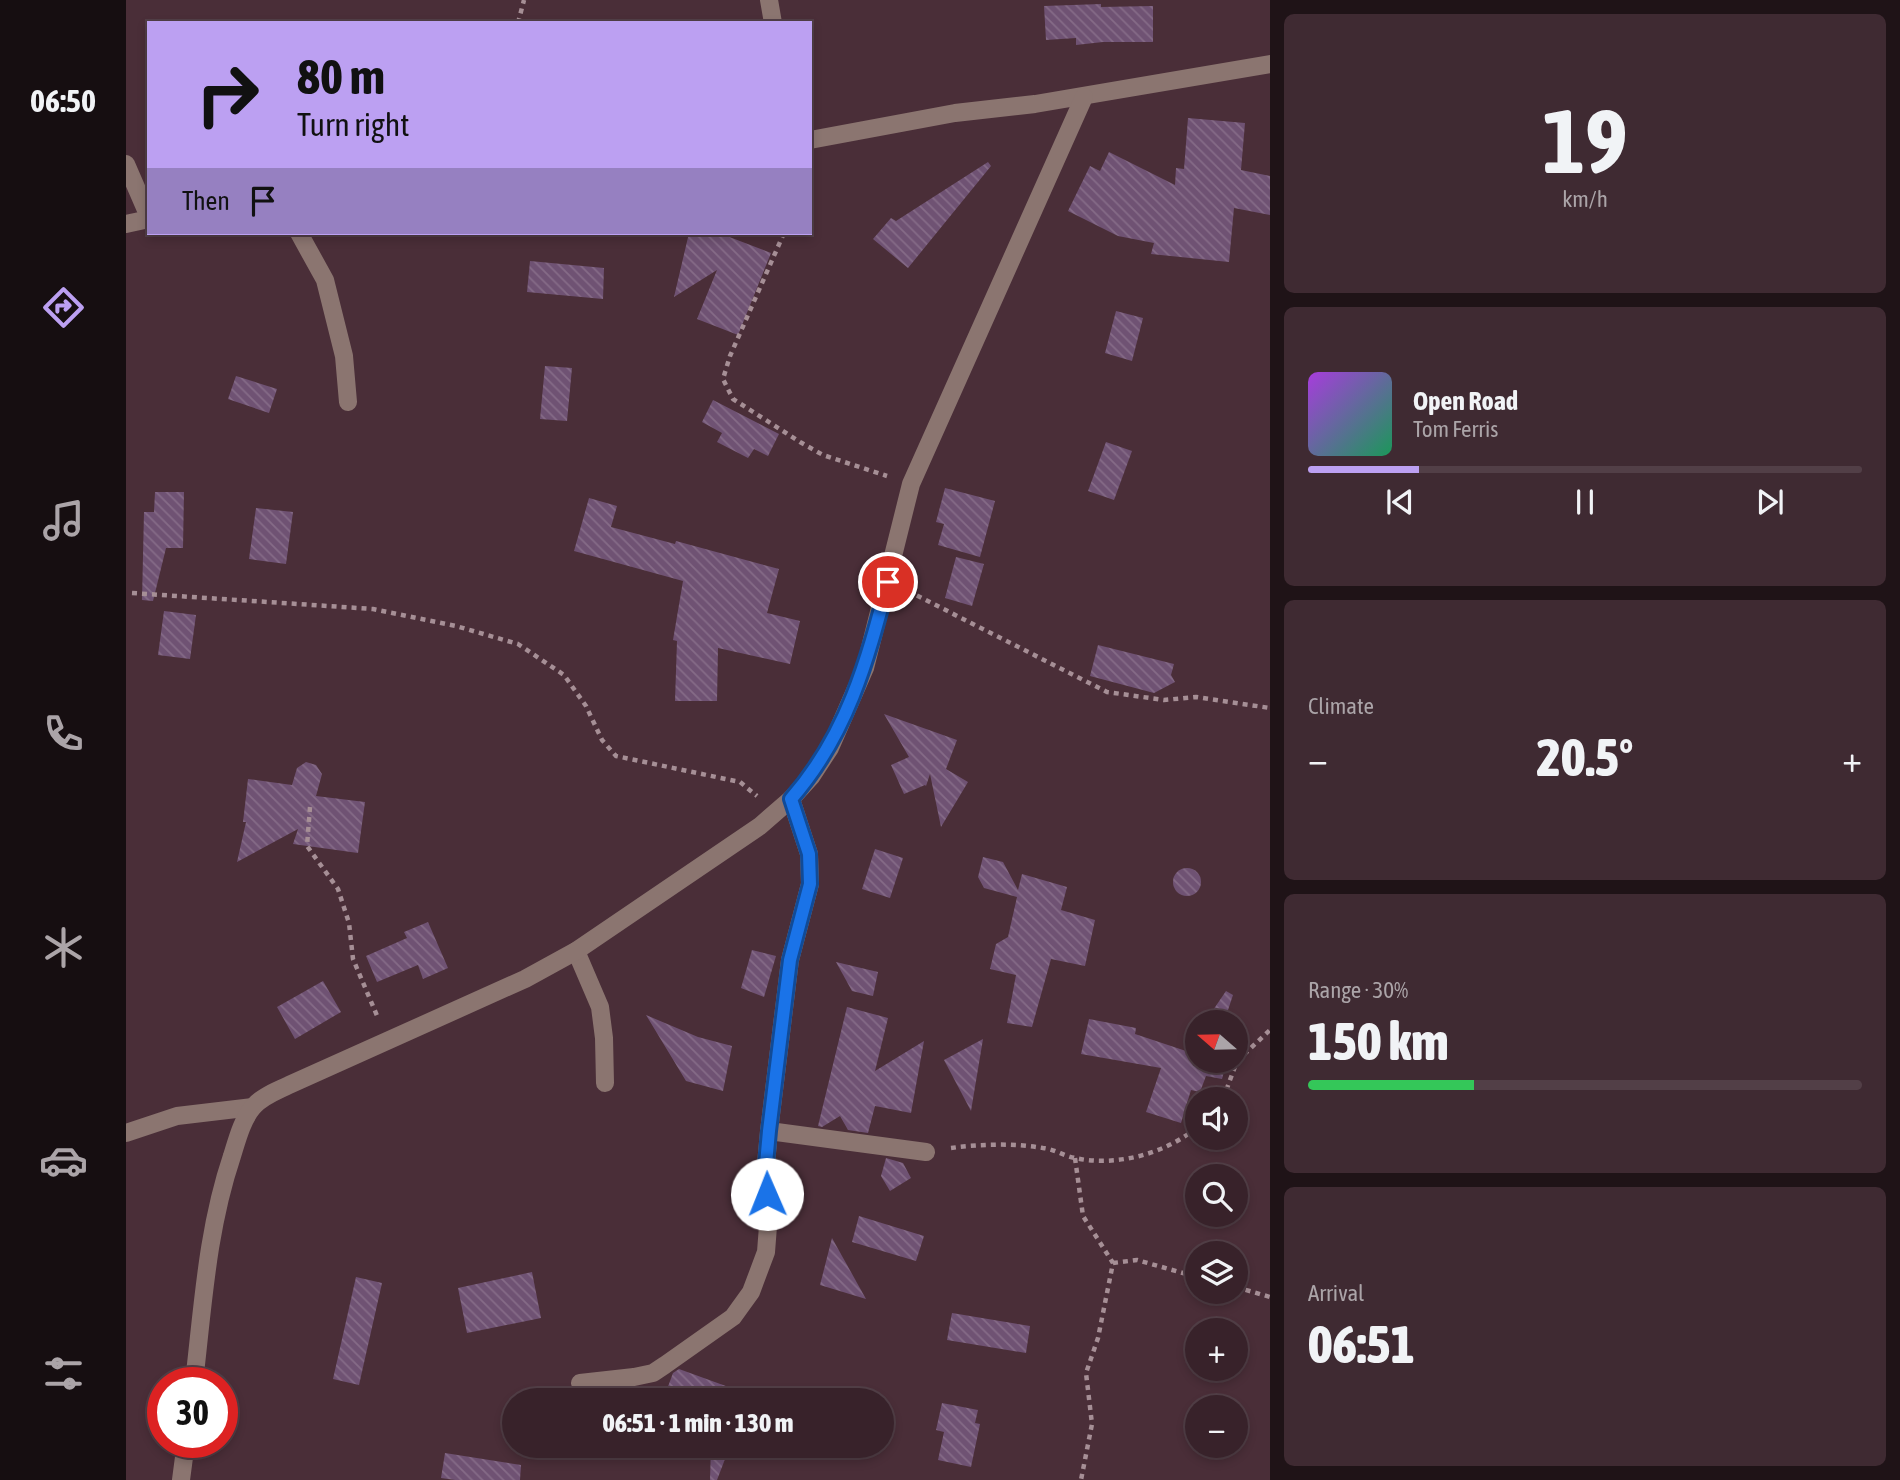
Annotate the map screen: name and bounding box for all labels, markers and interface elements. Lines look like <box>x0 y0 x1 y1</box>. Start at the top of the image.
text: 80 m <box>297 48 385 104</box>
icon: right <box>182 49 273 140</box>
text: 06:50 <box>30 82 96 119</box>
text: 19 <box>1542 88 1628 192</box>
text: Turn right <box>297 106 410 143</box>
icon: arrive <box>244 182 282 220</box>
text: Then <box>182 186 230 216</box>
text: km/h <box>1562 186 1608 212</box>
icon: directions <box>39 283 88 332</box>
text: Open Road <box>1413 386 1518 416</box>
text: Tom Ferris <box>1413 416 1498 442</box>
icon: previous <box>1381 483 1419 521</box>
icon: pause <box>1566 483 1604 521</box>
icon: next <box>1751 483 1789 521</box>
icon: music <box>39 496 88 545</box>
pin <box>858 552 918 612</box>
icon: arrive <box>869 563 907 601</box>
text: Climate <box>1308 693 1374 719</box>
icon: phone <box>39 709 88 758</box>
text: 20.5° <box>1537 727 1633 787</box>
text: − <box>1308 737 1328 780</box>
text: + <box>1842 737 1862 780</box>
icon: climate <box>39 923 88 972</box>
text: Range · 30% <box>1308 977 1408 1003</box>
north arrow <box>1185 1010 1248 1073</box>
map controls <box>1185 1010 1248 1458</box>
text: 150 km <box>1308 1011 1449 1071</box>
button: sound <box>1185 1087 1248 1150</box>
icon: car <box>39 1136 88 1185</box>
position arrow <box>730 1157 804 1231</box>
button: search <box>1185 1164 1248 1227</box>
button: layers <box>1185 1241 1248 1304</box>
text: Arrival <box>1308 1280 1364 1306</box>
text: 06:51 <box>1308 1314 1415 1374</box>
button: + <box>1185 1318 1248 1381</box>
icon: filters <box>39 1349 88 1398</box>
speed limit sign: 30 <box>147 1367 238 1458</box>
button: − <box>1185 1395 1248 1458</box>
text: 06:51 · 1 min · 130 m <box>603 1408 793 1438</box>

